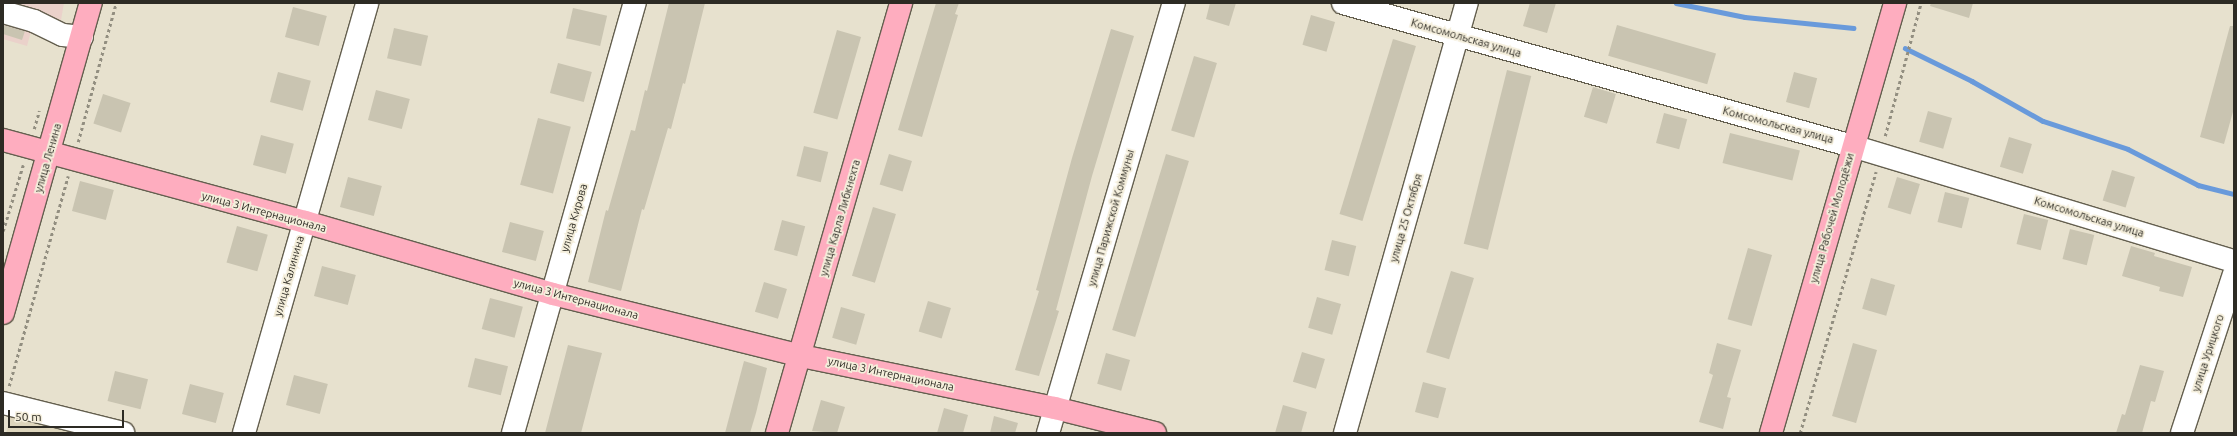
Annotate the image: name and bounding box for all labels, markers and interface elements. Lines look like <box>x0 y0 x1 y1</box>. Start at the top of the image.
street label: Комсомольская улица <box>1409 16 1523 60</box>
street label: Комсомольская улица <box>1721 104 1835 146</box>
street label: улица Ленина <box>32 122 64 194</box>
street label: улица Парижской Коммуны <box>1085 148 1137 288</box>
street label: улица Рабочей Молодёжи <box>1807 152 1857 284</box>
street label: улица Карла Либкнехта <box>817 158 863 278</box>
street label: улица 25 Октября <box>1387 172 1425 264</box>
street label: улица Кирова <box>558 182 590 254</box>
street label: улица 3 Интернационала <box>200 189 328 235</box>
street label: Комсомольская улица <box>2033 194 2145 240</box>
street label: улица Калинина <box>271 234 307 318</box>
street label: улица 3 Интернационала <box>512 276 640 322</box>
street label: улица Урицкого <box>2189 313 2227 393</box>
street label: улица 3 Интернационала <box>827 354 955 394</box>
scale bar <box>10 402 126 428</box>
text: 50 m <box>15 410 42 423</box>

